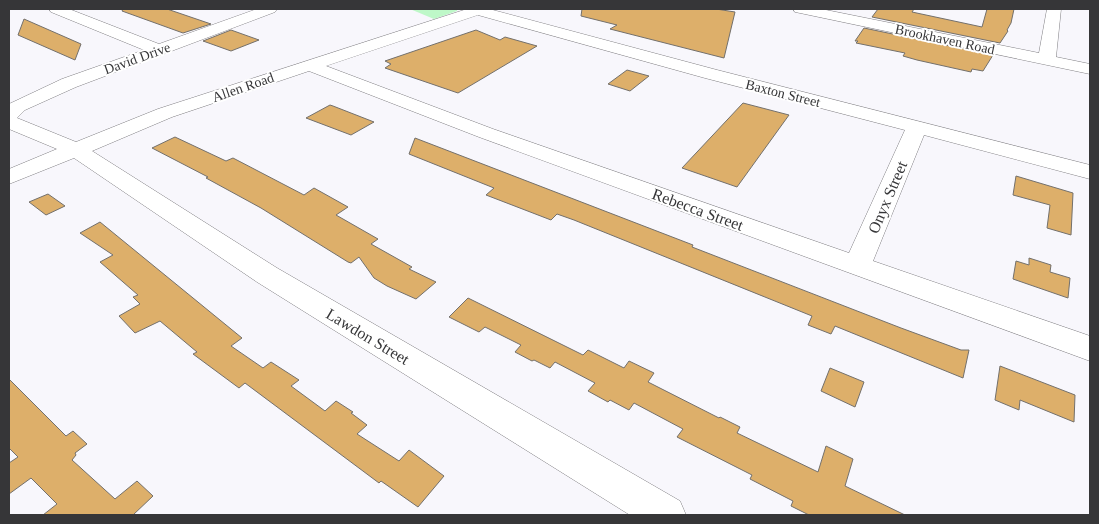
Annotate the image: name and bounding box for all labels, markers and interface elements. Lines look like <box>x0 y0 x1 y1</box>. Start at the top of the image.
street label: Brookhaven Road <box>894 22 996 57</box>
street label: David Drive <box>102 40 172 77</box>
street label: Allen Road <box>210 70 276 105</box>
street label: Baxton Street <box>744 77 822 110</box>
street label: Onyx Street <box>865 158 911 236</box>
street label: Rebecca Street <box>650 185 746 234</box>
street label: Lawdon Street <box>323 305 413 368</box>

